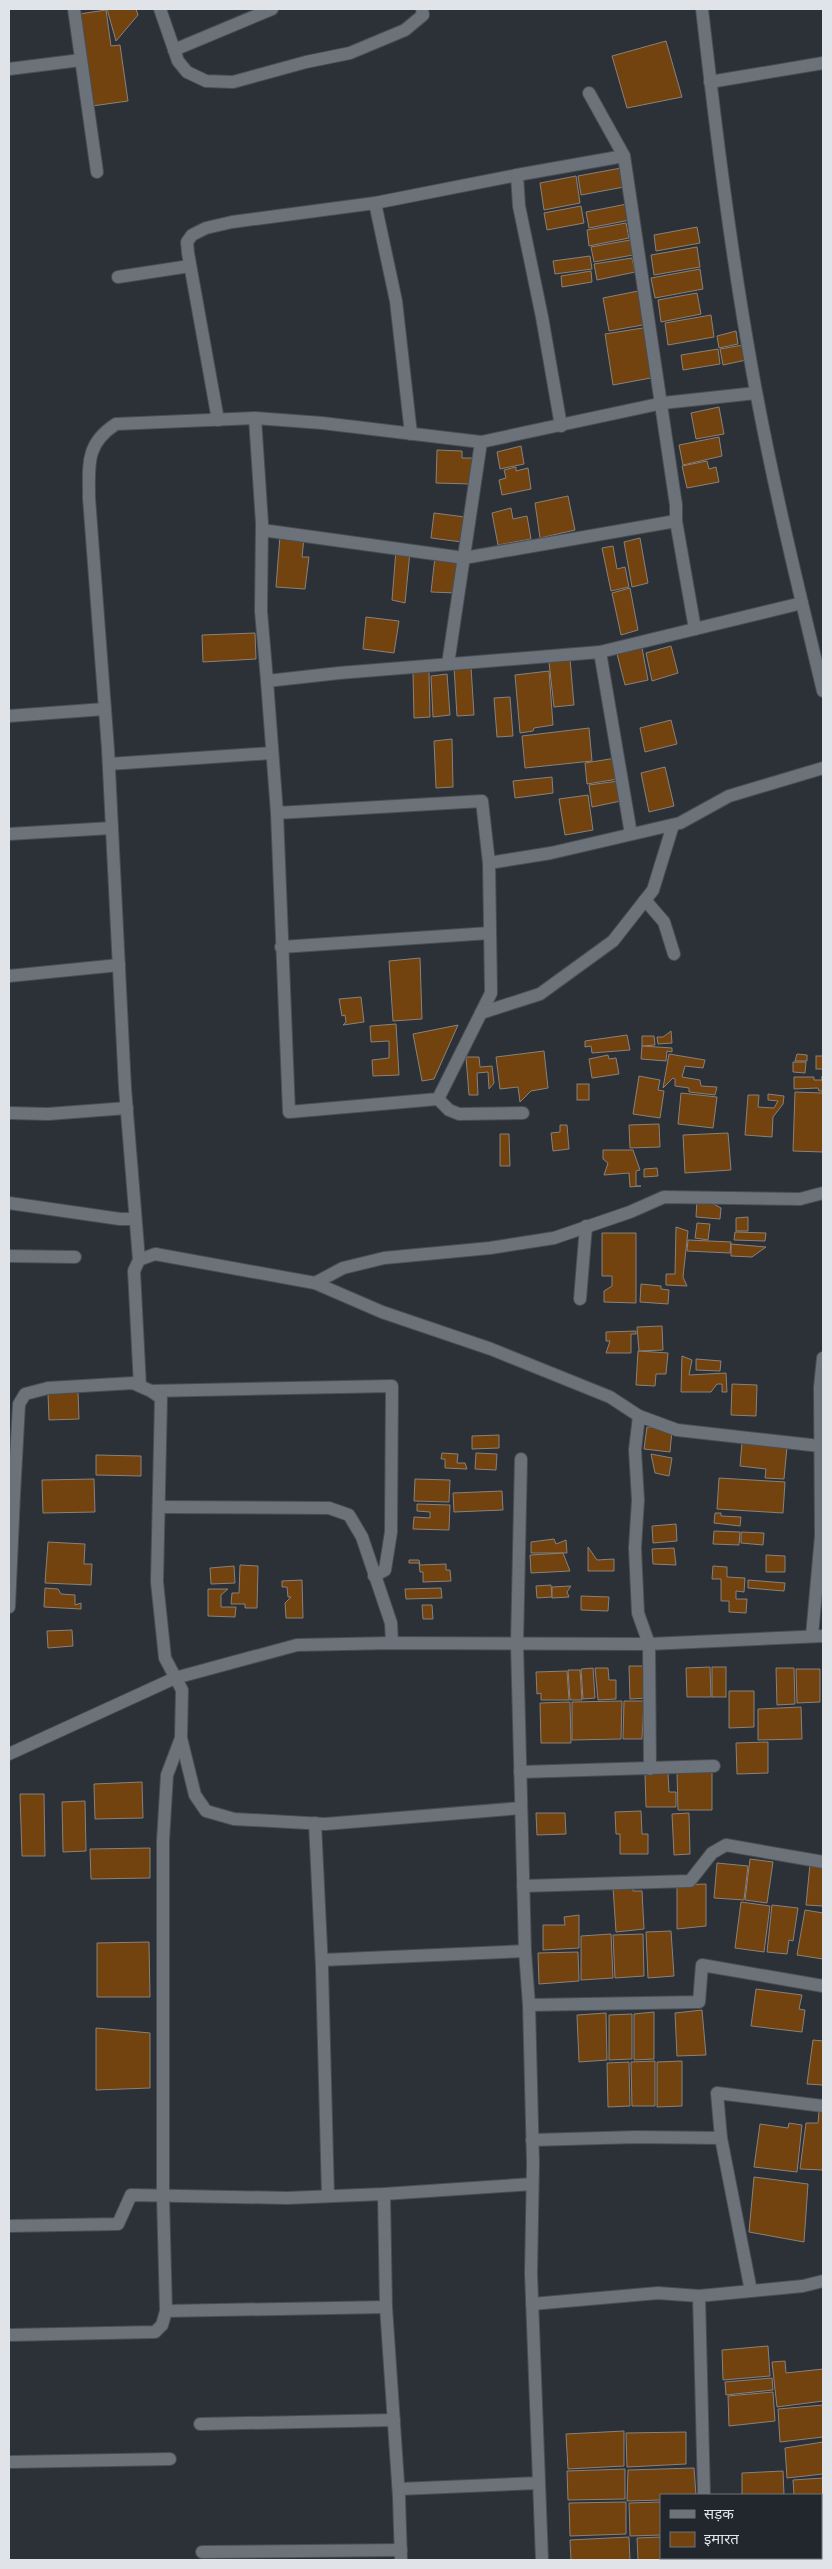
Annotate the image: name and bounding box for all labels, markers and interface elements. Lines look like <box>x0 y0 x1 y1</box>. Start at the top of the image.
legend <box>660 2494 822 2559</box>
text: सड़क <box>704 2504 734 2523</box>
text: इमारत <box>704 2529 739 2548</box>

